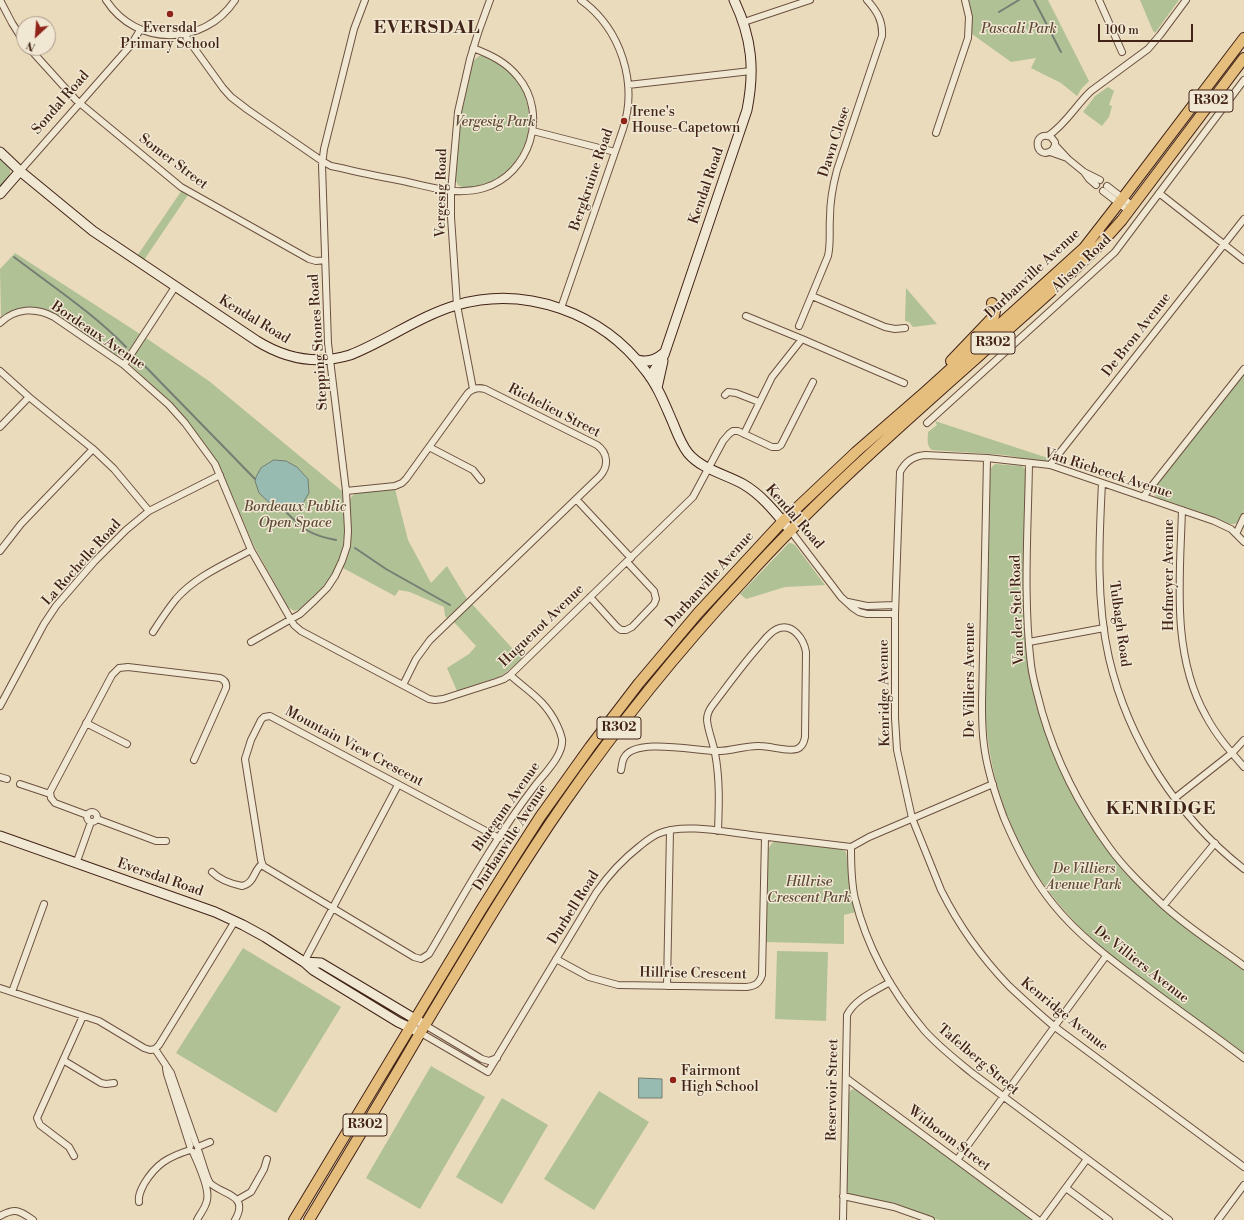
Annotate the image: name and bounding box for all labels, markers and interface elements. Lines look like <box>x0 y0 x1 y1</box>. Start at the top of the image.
marker: Eversdal Primary School <box>165 9 175 19</box>
north arrow <box>16 16 56 56</box>
scale bar <box>1100 16 1195 42</box>
district label: EVERSDAL <box>373 18 481 40</box>
place label: Eversdal Primary School <box>120 21 220 54</box>
park label: Pascali Park <box>981 22 1057 38</box>
text: 100 m <box>1105 23 1139 38</box>
text: N <box>24 38 38 54</box>
street label: Sondal Road <box>29 68 93 138</box>
road number: R302 <box>1189 90 1233 112</box>
street label: Dawn Close <box>816 104 854 180</box>
place label: Irene's House-Capetown <box>632 105 740 138</box>
park label: Vergesig Park <box>455 115 535 131</box>
marker: Irene's House-Capetown <box>619 116 629 126</box>
street label: Bergkruine Road <box>567 127 617 233</box>
street label: Somer Street <box>135 131 211 193</box>
street label: Kendal Road <box>686 145 728 227</box>
street label: Vergesig Road <box>433 148 451 238</box>
street label: Durbanville Avenue <box>982 226 1084 322</box>
street label: Alison Road <box>1049 232 1115 296</box>
street label: Stepping Stones Road <box>306 273 332 411</box>
street label: De Bron Avenue <box>1099 290 1175 380</box>
street label: Kendal Road <box>215 292 293 348</box>
street label: Bordeaux Avenue <box>48 298 148 374</box>
road number: R302 <box>971 332 1015 354</box>
street label: Richelieu Street <box>505 381 603 441</box>
street label: Van Riebeeck Avenue <box>1042 445 1174 503</box>
street label: Kendal Road <box>761 481 827 553</box>
park label: Bordeaux Public Open Space <box>244 500 346 532</box>
street label: La Rochelle Road <box>39 517 125 609</box>
street label: Hofmeyer Avenue <box>1162 519 1178 631</box>
street label: Durbanville Avenue <box>662 528 758 632</box>
street label: Van der Stel Road <box>1008 554 1028 666</box>
street label: Tulbagh Road <box>1105 580 1133 668</box>
street label: Huguenot Avenue <box>496 581 588 671</box>
street label: De Villiers Avenue <box>963 622 979 738</box>
street label: Kenridge Avenue <box>876 639 894 747</box>
street label: Mountain View Crescent <box>282 703 426 791</box>
road number: R302 <box>597 717 641 739</box>
street label: Bluegum Avenue <box>470 759 544 855</box>
street label: Durbanville Avenue <box>470 781 552 895</box>
district label: KENRIDGE <box>1106 799 1216 821</box>
street label: Eversdal Road <box>115 855 205 901</box>
park label: De Villiers Avenue Park <box>1046 862 1122 894</box>
street label: Durbell Road <box>545 868 603 948</box>
park label: Hillrise Crescent Park <box>767 875 851 908</box>
street label: De Villiers Avenue <box>1090 923 1192 1007</box>
street label: Hillrise Crescent <box>639 965 747 983</box>
street label: Kenridge Avenue <box>1017 975 1111 1055</box>
street label: Tafelberg Street <box>934 1021 1022 1099</box>
street label: Reservoir Street <box>824 1039 842 1141</box>
place label: Fairmont High School <box>681 1064 759 1096</box>
marker: Fairmont High School <box>668 1075 678 1085</box>
street label: Witboom Street <box>905 1103 993 1175</box>
road number: R302 <box>343 1114 387 1136</box>

